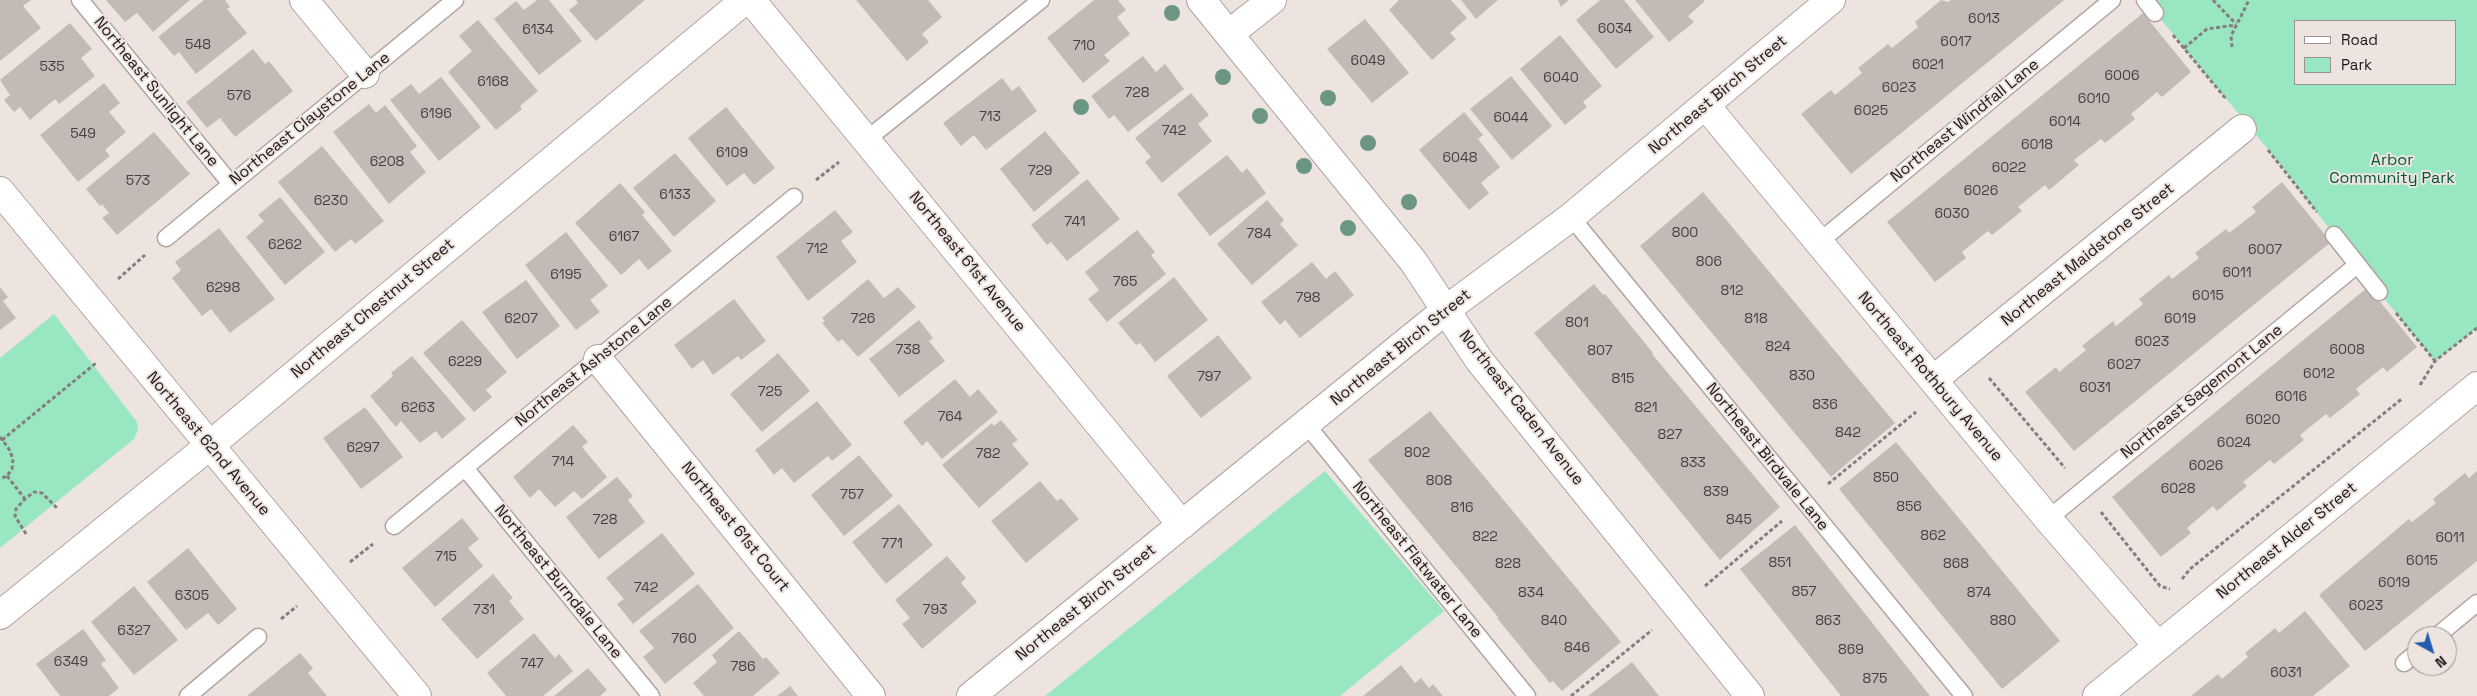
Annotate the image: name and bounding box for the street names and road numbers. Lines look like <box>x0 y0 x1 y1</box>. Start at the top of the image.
street label: Northeast Sunlight Lane <box>89 13 223 171</box>
street label: Northeast Birch Street <box>1645 32 1791 158</box>
street label: Northeast Claystone Lane <box>226 48 394 190</box>
street label: Northeast Windfall Lane <box>1887 55 2043 187</box>
street label: Northeast Maidstone Street <box>1998 179 2178 331</box>
street label: Northeast 61st Avenue <box>905 188 1029 336</box>
street label: Northeast Chestnut Street <box>288 235 458 383</box>
street label: Northeast Birch Street <box>1327 286 1475 410</box>
street label: Northeast Rothbury Avenue <box>1853 288 2007 466</box>
street label: Northeast Ashstone Lane <box>512 293 676 431</box>
street label: Northeast Sagemont Lane <box>2117 321 2287 463</box>
street label: Northeast Caden Avenue <box>1454 327 1588 489</box>
street label: Northeast 62nd Avenue <box>142 368 274 520</box>
street label: Northeast Birdvale Lane <box>1701 379 1833 535</box>
street label: Northeast 61st Court <box>677 458 793 596</box>
street label: Northeast Flatwater Lane <box>1348 478 1486 642</box>
street label: Northeast Alder Street <box>2213 479 2361 603</box>
street label: Northeast Burndale Lane <box>490 501 626 663</box>
street label: Northeast Birch Street <box>1012 541 1160 665</box>

